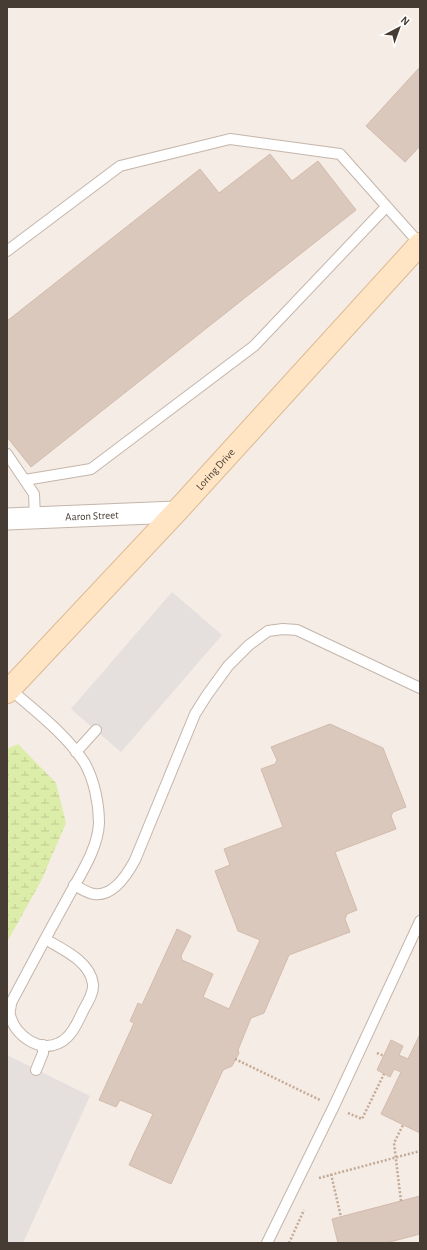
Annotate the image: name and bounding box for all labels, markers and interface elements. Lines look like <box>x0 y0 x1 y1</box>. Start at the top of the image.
north arrow <box>379 8 419 48</box>
text: N <box>399 14 412 27</box>
street label: Loring Drive <box>194 446 237 492</box>
street label: Aaron Street <box>65 509 119 522</box>

